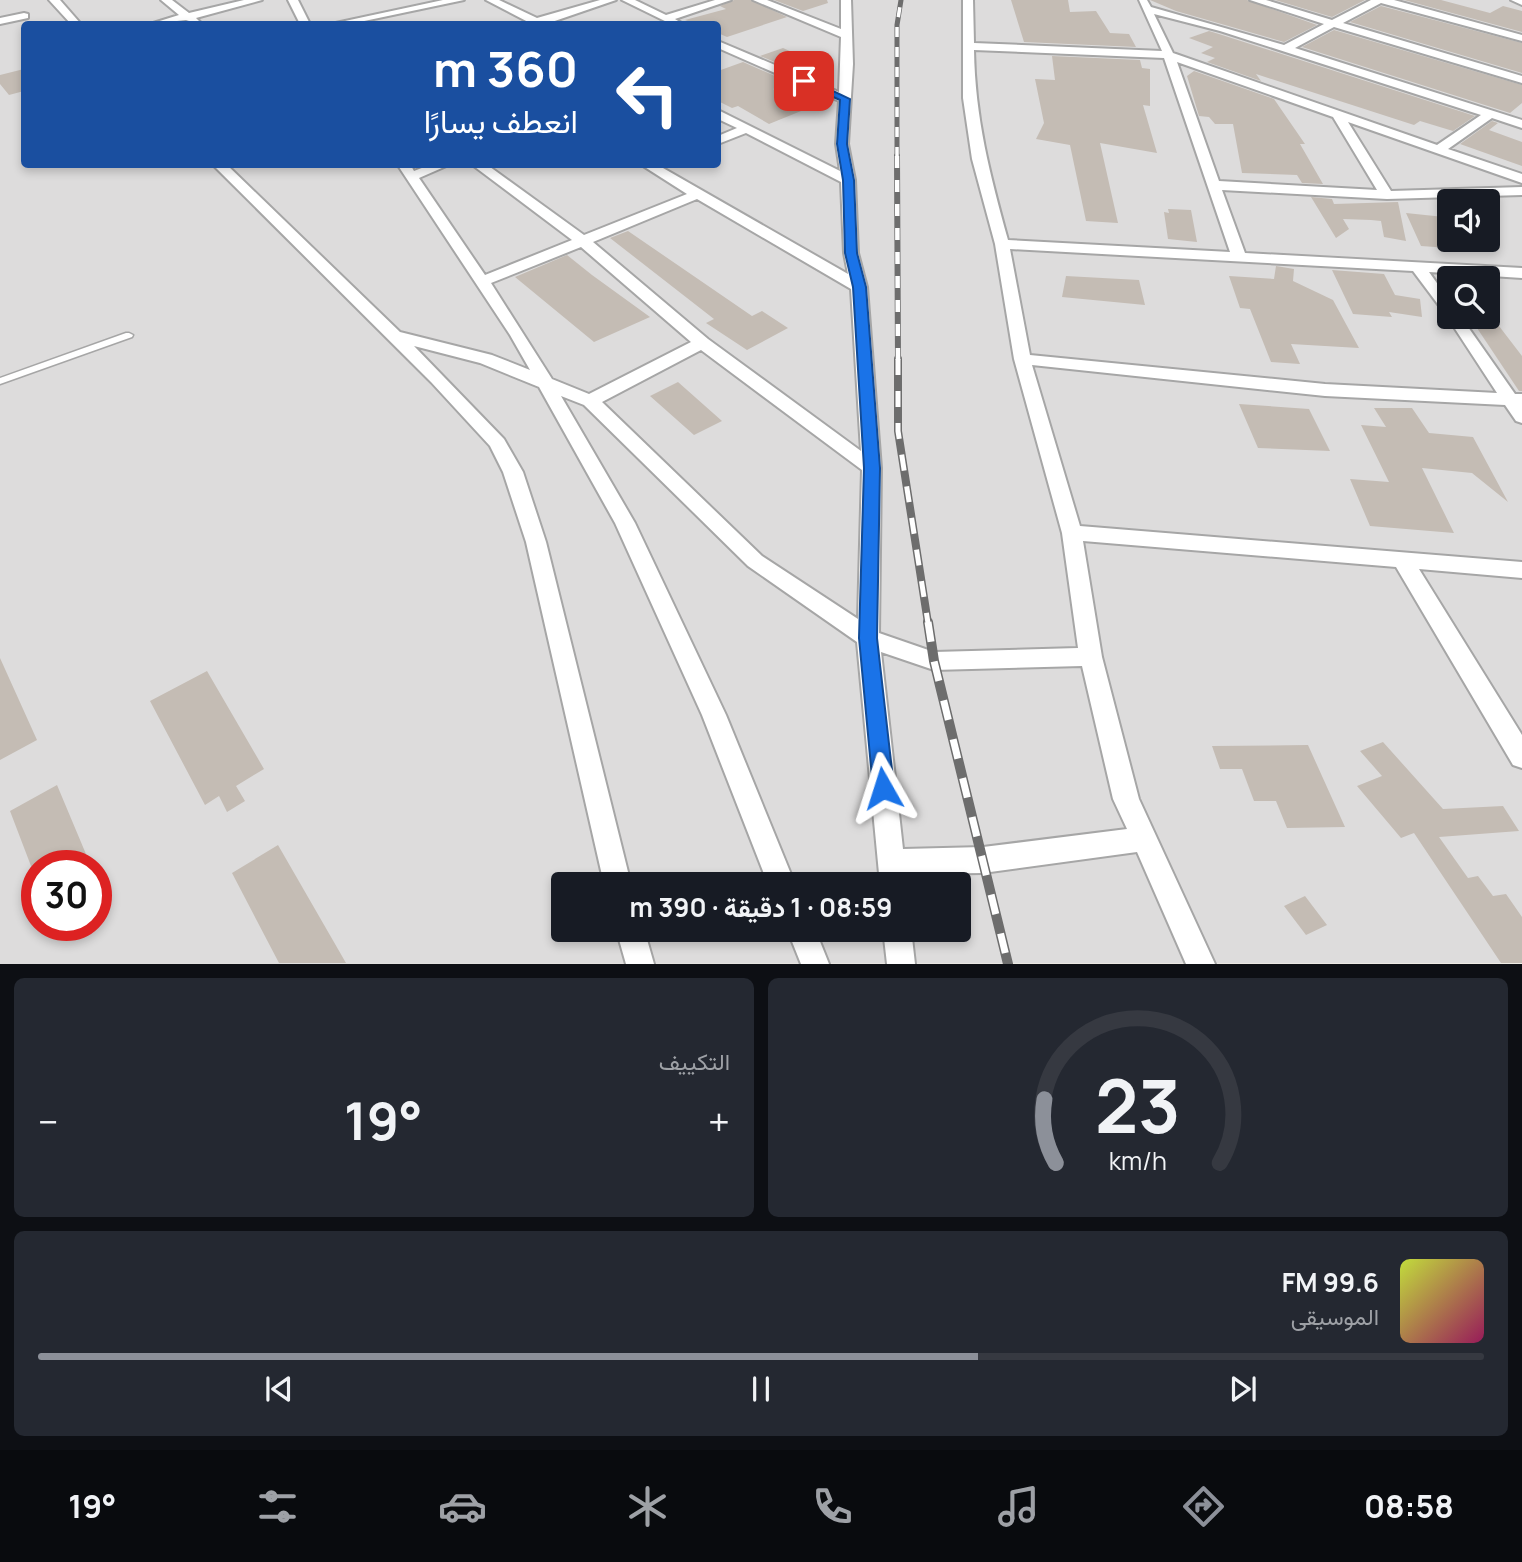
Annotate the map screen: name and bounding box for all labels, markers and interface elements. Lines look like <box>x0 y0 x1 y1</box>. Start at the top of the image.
text: 360 m <box>433 35 578 102</box>
icon: left <box>602 49 693 140</box>
pin <box>774 51 834 111</box>
icon: arrive <box>785 62 823 100</box>
text: انعطف يسارًا <box>424 99 578 143</box>
map controls <box>1437 189 1500 329</box>
button: sound <box>1437 189 1500 252</box>
button: search <box>1437 266 1500 329</box>
position arrow <box>846 751 920 825</box>
speed limit sign: 30 <box>21 850 112 941</box>
text: 08:59 · 1 دقيقة · 390 m <box>630 889 892 925</box>
text: التكييف <box>659 1045 730 1077</box>
text: 23 <box>1095 1056 1181 1156</box>
text: 19° <box>344 1085 423 1156</box>
text: − <box>38 1095 59 1147</box>
text: + <box>708 1095 730 1147</box>
text: km/h <box>1109 1143 1167 1178</box>
text: 99.6 FM <box>1282 1264 1379 1300</box>
text: الموسيقى <box>1291 1300 1379 1332</box>
icon: previous <box>260 1370 298 1408</box>
icon: pause <box>742 1370 780 1408</box>
icon: next <box>1224 1370 1262 1408</box>
icon: filters <box>253 1482 302 1531</box>
icon: car <box>438 1482 487 1531</box>
icon: climate <box>623 1482 672 1531</box>
icon: phone <box>808 1482 857 1531</box>
icon: music <box>994 1482 1043 1531</box>
icon: directions <box>1179 1482 1228 1531</box>
text: 19° <box>68 1484 117 1528</box>
text: 08:58 <box>1364 1484 1454 1528</box>

